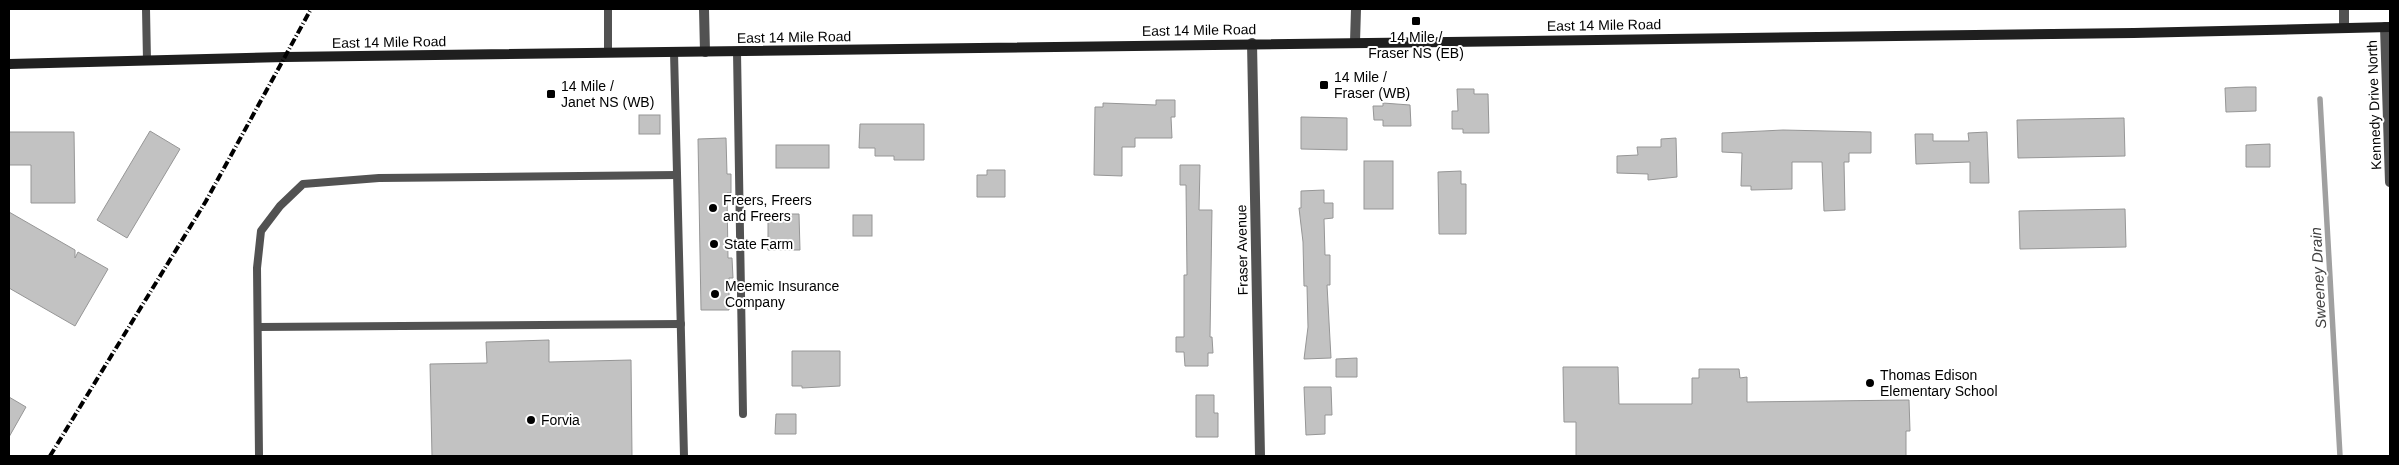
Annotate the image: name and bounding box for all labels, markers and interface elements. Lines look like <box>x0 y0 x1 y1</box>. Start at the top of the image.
marker: 14 Mile / Fraser NS (EB) <box>1410 15 1422 27</box>
street label: East 14 Mile Road <box>1547 16 1661 34</box>
street label: East 14 Mile Road <box>1142 21 1256 39</box>
street label: East 14 Mile Road <box>737 28 851 46</box>
place label: 14 Mile / Fraser NS (EB) <box>1368 29 1464 61</box>
street label: East 14 Mile Road <box>332 33 446 51</box>
street label: Kennedy Drive North <box>2364 40 2384 170</box>
place label: 14 Mile / Fraser (WB) <box>1334 69 1410 101</box>
place label: 14 Mile / Janet NS (WB) <box>561 78 654 110</box>
marker: 14 Mile / Fraser (WB) <box>1318 79 1330 91</box>
marker: 14 Mile / Janet NS (WB) <box>545 88 557 100</box>
place label: Freers, Freers and Freers <box>723 192 812 224</box>
marker: Freers, Freers and Freers <box>707 202 719 214</box>
street label: Fraser Avenue <box>1233 204 1251 296</box>
water label: Sweeney Drain <box>2307 227 2329 329</box>
place label: State Farm <box>724 236 793 252</box>
marker: State Farm <box>708 238 720 250</box>
place label: Meemic Insurance Company <box>725 278 840 310</box>
marker: Meemic Insurance Company <box>709 288 721 300</box>
place label: Thomas Edison Elementary School <box>1880 367 1998 399</box>
marker: Thomas Edison Elementary School <box>1864 377 1876 389</box>
place label: Forvia <box>541 412 580 428</box>
marker: Forvia <box>525 414 537 426</box>

